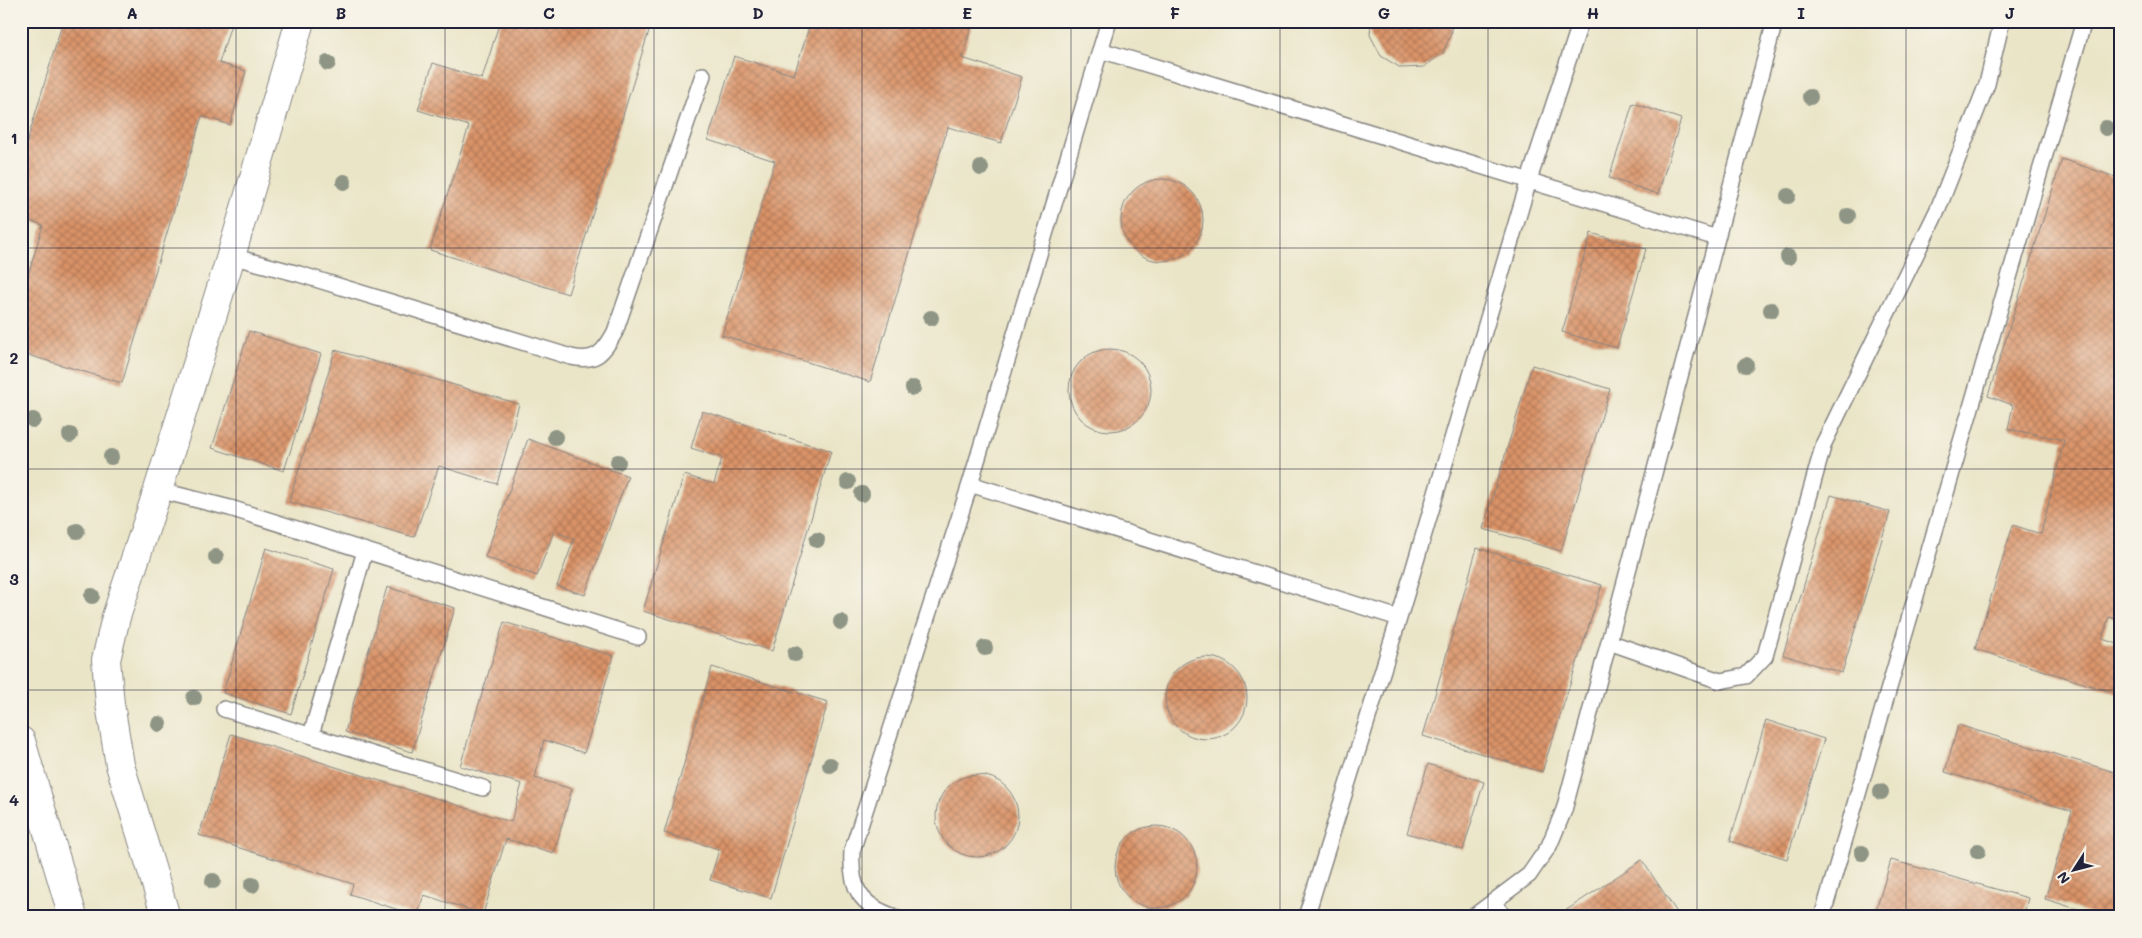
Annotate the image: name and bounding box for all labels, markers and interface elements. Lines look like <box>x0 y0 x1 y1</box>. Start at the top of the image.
text: A <box>126 2 138 23</box>
text: B <box>336 2 346 23</box>
text: C <box>543 2 555 23</box>
text: D <box>752 2 764 23</box>
text: E <box>962 2 972 23</box>
text: F <box>1170 2 1180 23</box>
text: G <box>1378 2 1390 23</box>
text: H <box>1587 2 1599 23</box>
text: I <box>1797 2 1805 23</box>
text: J <box>2005 2 2015 23</box>
text: 1 <box>10 127 18 148</box>
text: 2 <box>10 347 19 368</box>
text: 3 <box>9 568 19 589</box>
text: 4 <box>9 789 19 810</box>
north arrow <box>2050 846 2100 896</box>
text: N <box>2052 868 2074 888</box>

